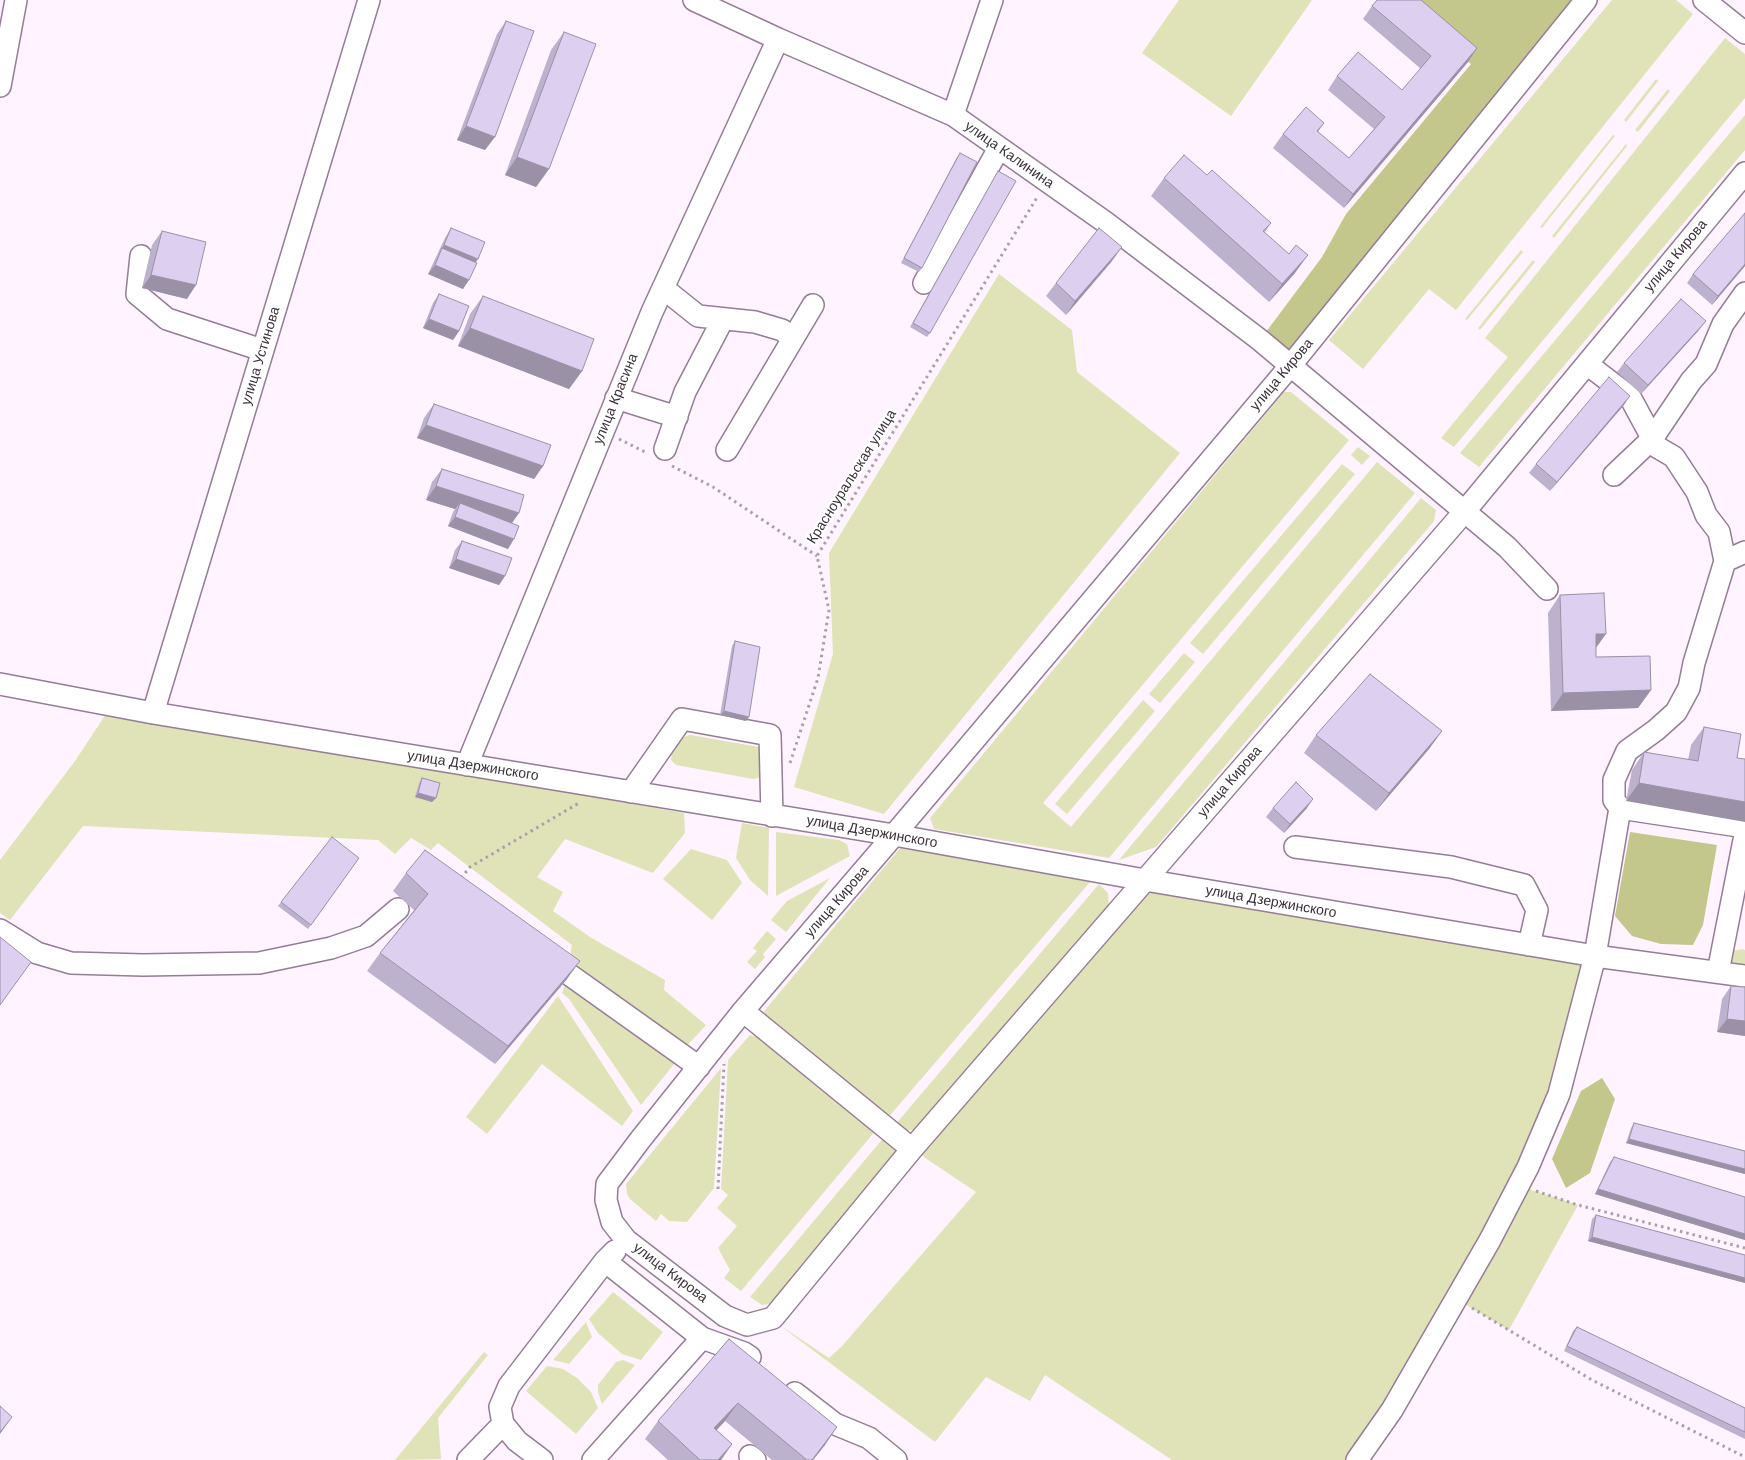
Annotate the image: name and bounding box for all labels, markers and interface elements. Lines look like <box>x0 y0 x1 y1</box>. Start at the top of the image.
street label: улица Калинина <box>961 118 1057 192</box>
street label: улица Кирова <box>1641 217 1711 295</box>
street label: улица Устинова <box>238 305 284 407</box>
street label: улица Кирова <box>1247 336 1317 414</box>
street label: улица Красина <box>590 351 642 447</box>
street label: Красноуральская улица <box>804 407 900 547</box>
street label: улица Кирова <box>1194 743 1266 821</box>
street label: улица Дзержинского <box>406 747 540 785</box>
street label: улица Дзержинского <box>805 812 939 852</box>
street label: улица Кирова <box>801 863 873 941</box>
street label: улица Дзержинского <box>1204 882 1338 922</box>
street label: улица Кирова <box>629 1240 711 1306</box>

